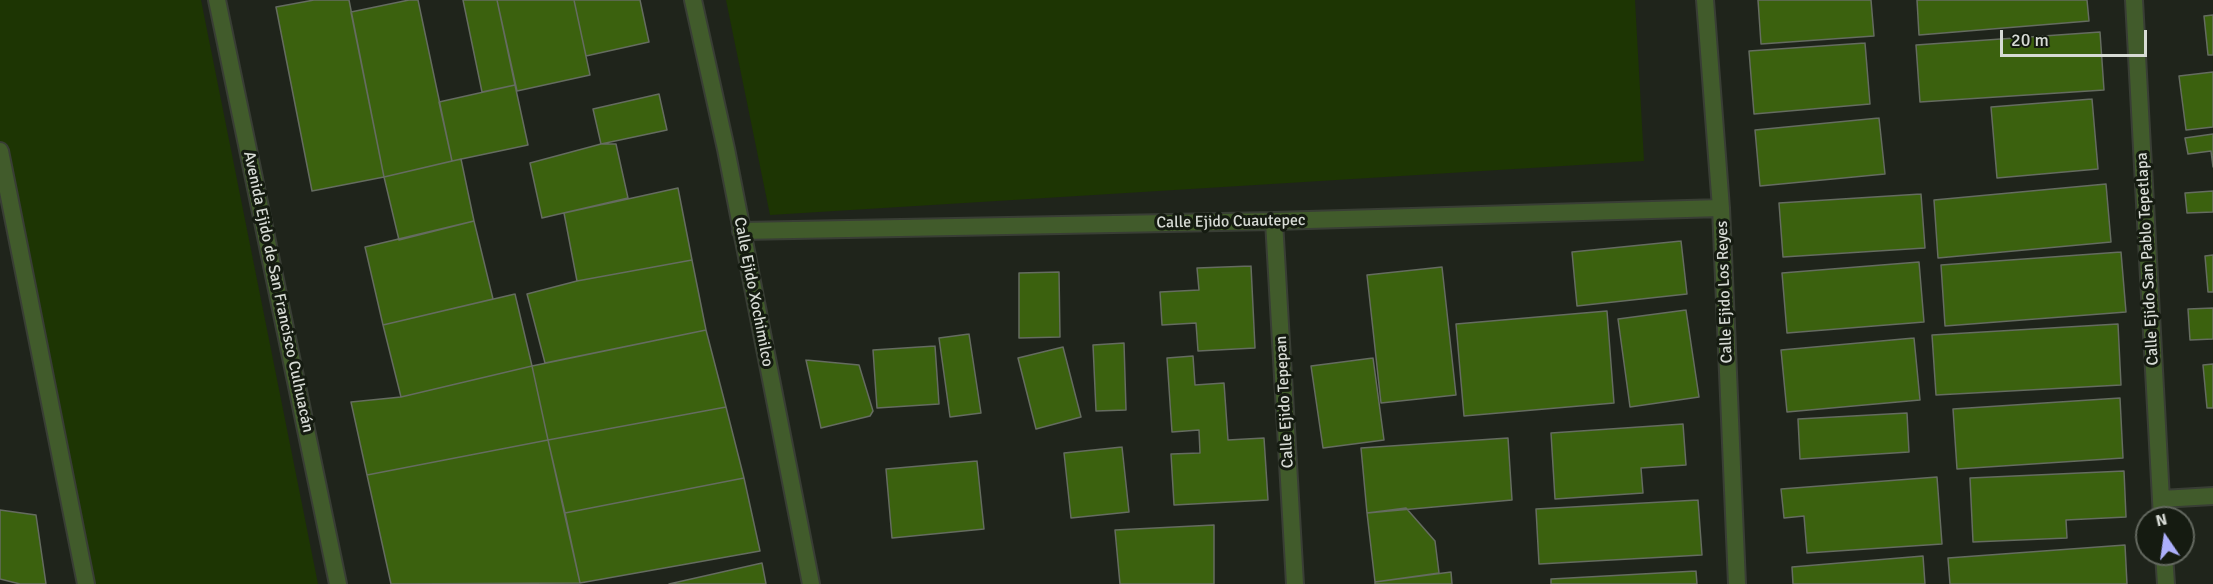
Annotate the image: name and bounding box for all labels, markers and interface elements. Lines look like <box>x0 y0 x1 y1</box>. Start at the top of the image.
scale bar <box>2003 18 2150 56</box>
text: 20 m <box>2011 29 2049 51</box>
street label: Avenida Ejido de San Francisco Culhuacán <box>239 150 317 434</box>
street label: Calle Ejido San Pablo Tepetlapa <box>2133 152 2163 366</box>
street label: Calle Ejido Cuautepec <box>1156 211 1306 233</box>
street label: Calle Ejido Xochimilco <box>729 216 777 368</box>
street label: Calle Ejido Los Reyes <box>1713 220 1737 364</box>
street label: Calle Ejido Tepepan <box>1272 335 1298 469</box>
north arrow <box>2135 506 2195 566</box>
text: N <box>2154 509 2169 531</box>

